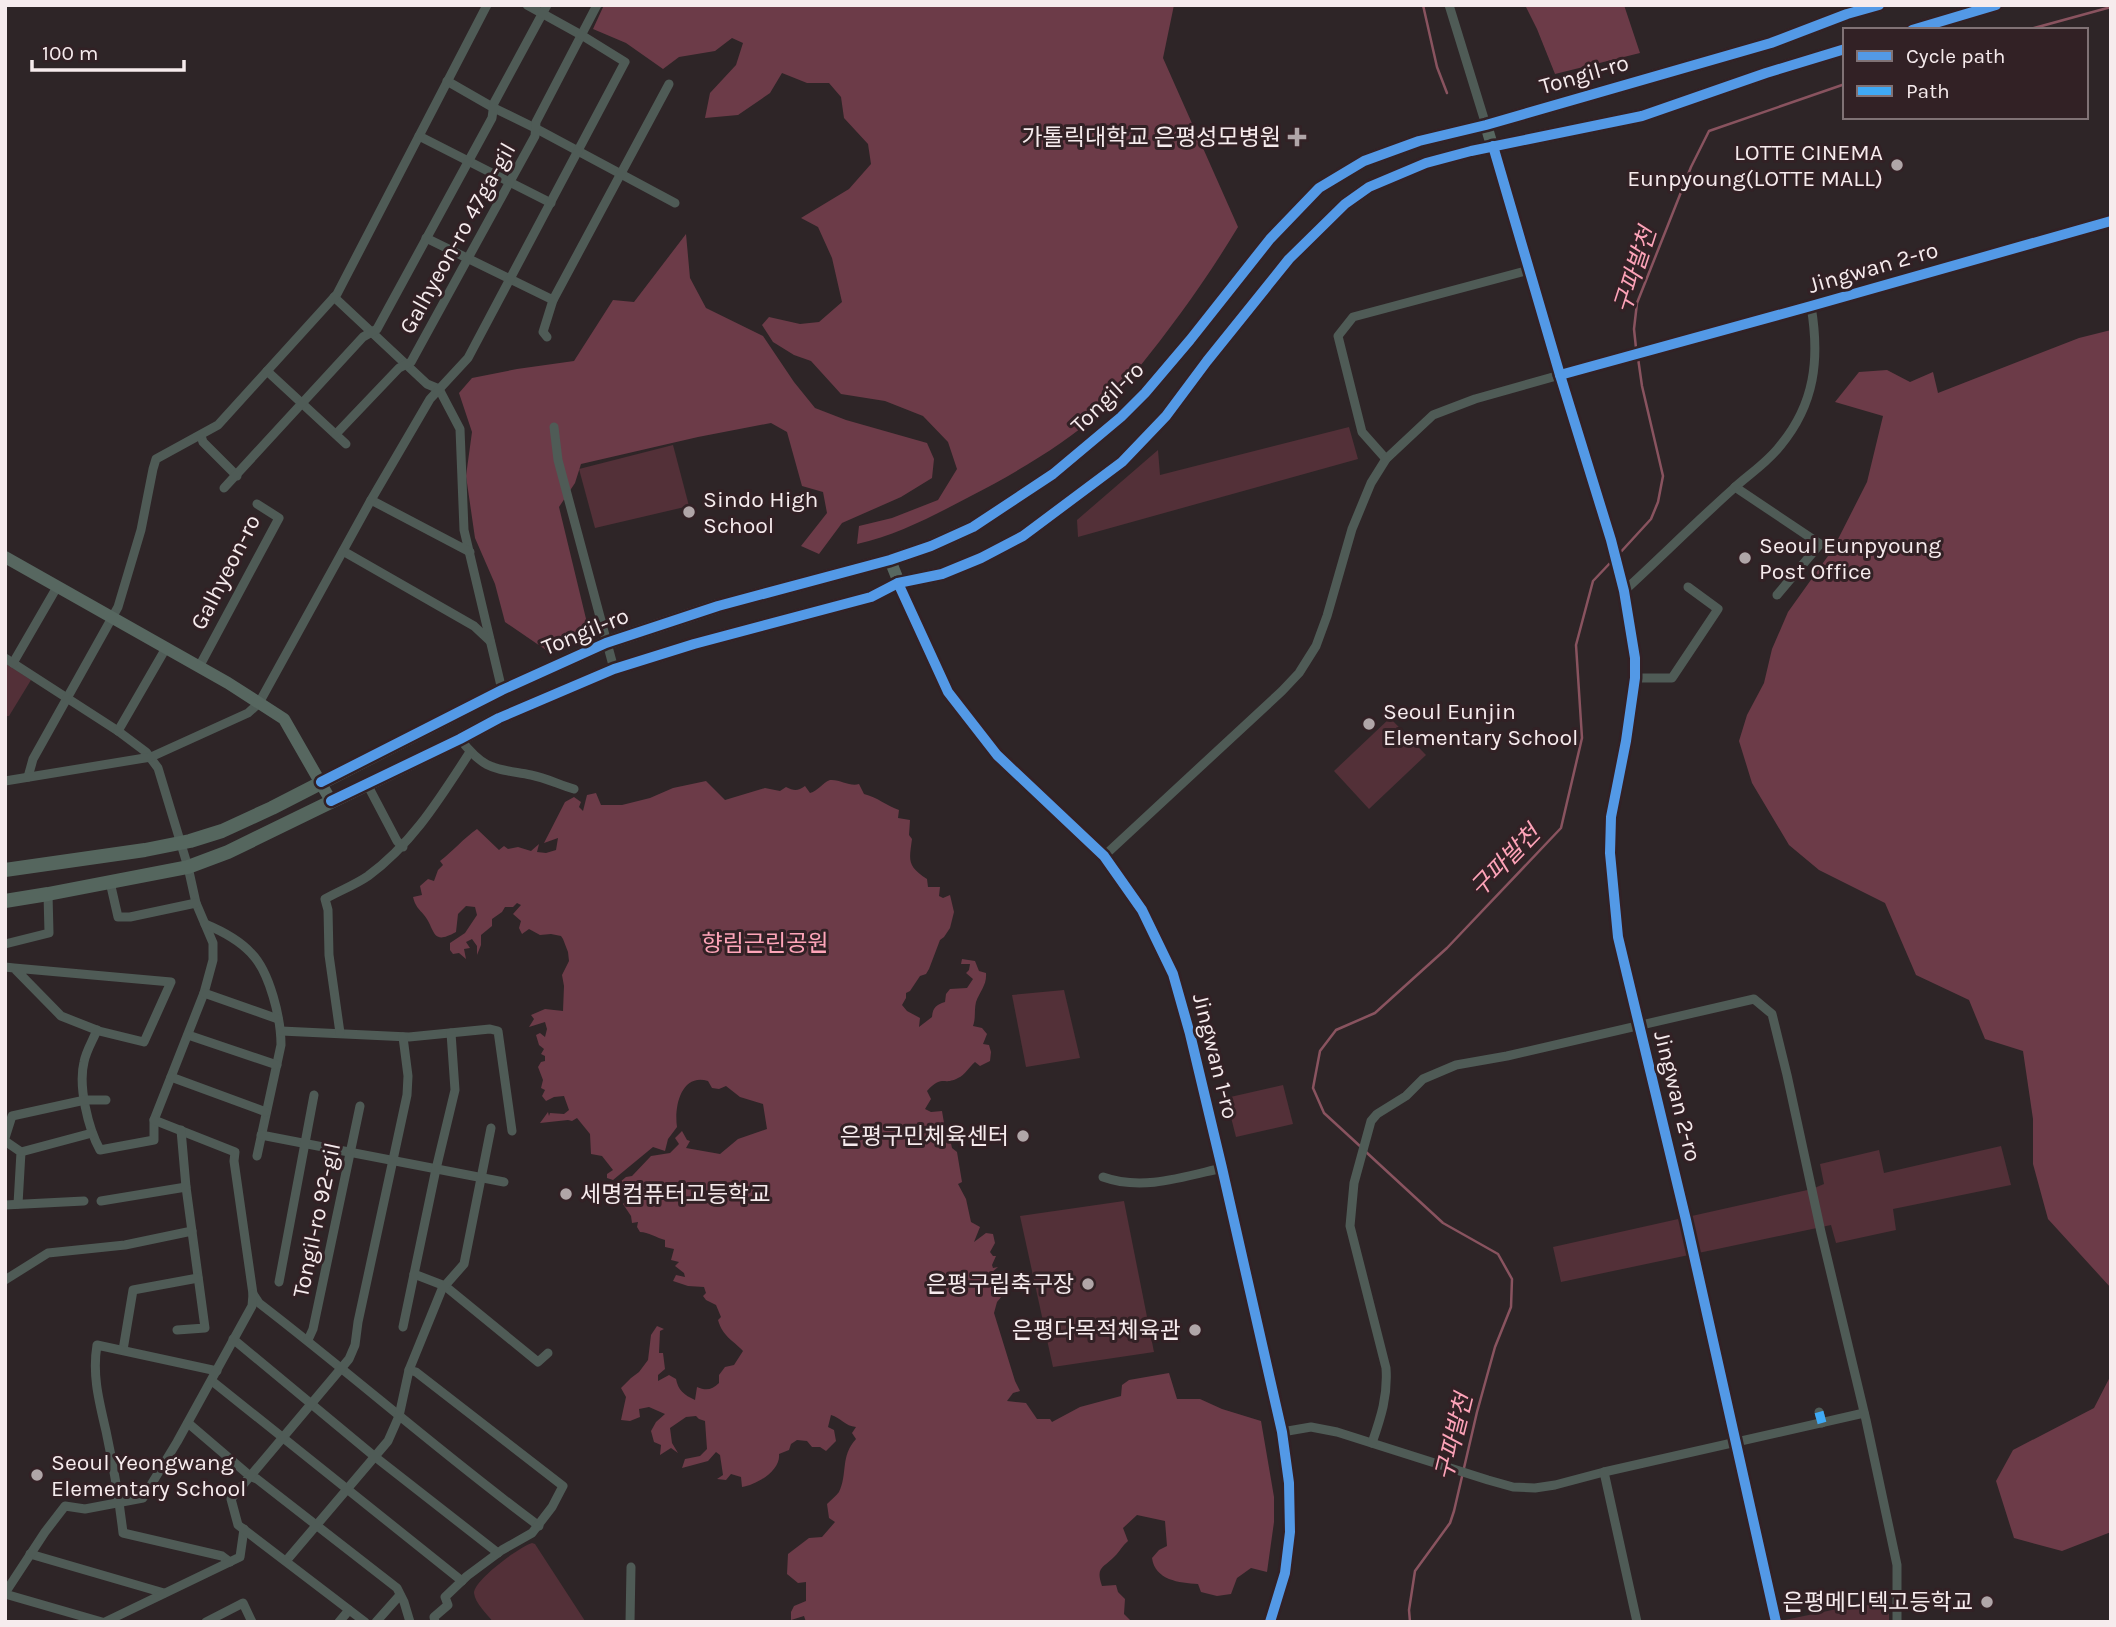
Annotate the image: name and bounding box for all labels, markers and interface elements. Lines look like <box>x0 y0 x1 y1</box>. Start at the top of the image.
scale bar <box>32 28 184 72</box>
legend <box>1843 28 2088 119</box>
text: 100 m <box>42 41 99 65</box>
text: Cycle path <box>1906 44 2006 68</box>
street label: Tongil-ro <box>1537 49 1632 100</box>
text: Path <box>1906 79 1950 103</box>
place label: 가톨릭대학교 은평성모병원 <box>1022 124 1281 151</box>
marker: 가톨릭대학교 은평성모병원 <box>1287 127 1307 147</box>
street label: Galhyeon-ro 47ga-gil <box>394 138 521 339</box>
place label: LOTTE CINEMA Eunpyoung(LOTTE MALL) <box>1627 139 1883 192</box>
marker: LOTTE CINEMA Eunpyoung(LOTTE MALL) <box>1889 157 1905 173</box>
water label: 구파발천 <box>1608 221 1663 316</box>
street label: Jingwan 2-ro <box>1805 236 1941 299</box>
street label: Tongil-ro <box>1065 356 1150 439</box>
place label: Sindo High School <box>703 486 818 539</box>
marker: Sindo High School <box>681 504 697 520</box>
street label: Galhyeon-ro <box>185 510 266 634</box>
place label: Seoul Eunpyoung Post Office <box>1759 532 1941 585</box>
marker: Seoul Eunpyoung Post Office <box>1737 550 1753 566</box>
street label: Tongil-ro <box>538 602 633 661</box>
place label: Seoul Eunjin Elementary School <box>1383 698 1578 751</box>
marker: Seoul Eunjin Elementary School <box>1361 716 1377 732</box>
water label: 구파발천 <box>1464 817 1548 902</box>
park label: 향림근린공원 <box>702 930 828 957</box>
street label: Jingwan 1-ro <box>1187 991 1244 1122</box>
street label: Jingwan 2-ro <box>1648 1028 1707 1164</box>
place label: 은평구민체육센터 <box>840 1123 1009 1150</box>
marker: 은평구민체육센터 <box>1015 1128 1031 1144</box>
street label: Tongil-ro 92-gil <box>287 1140 346 1300</box>
place label: 세명컴퓨터고등학교 <box>580 1181 770 1208</box>
marker: 세명컴퓨터고등학교 <box>558 1186 574 1202</box>
place label: 은평구립축구장 <box>926 1271 1074 1298</box>
marker: 은평구립축구장 <box>1080 1276 1096 1292</box>
place label: 은평다목적체육관 <box>1012 1317 1181 1344</box>
marker: 은평다목적체육관 <box>1187 1322 1203 1338</box>
water label: 구파발천 <box>1430 1388 1479 1483</box>
place label: Seoul Yeongwang Elementary School <box>51 1449 246 1502</box>
marker: Seoul Yeongwang Elementary School <box>29 1467 45 1483</box>
place label: 은평메디텍고등학교 <box>1783 1589 1973 1616</box>
marker: 은평메디텍고등학교 <box>1979 1594 1995 1610</box>

